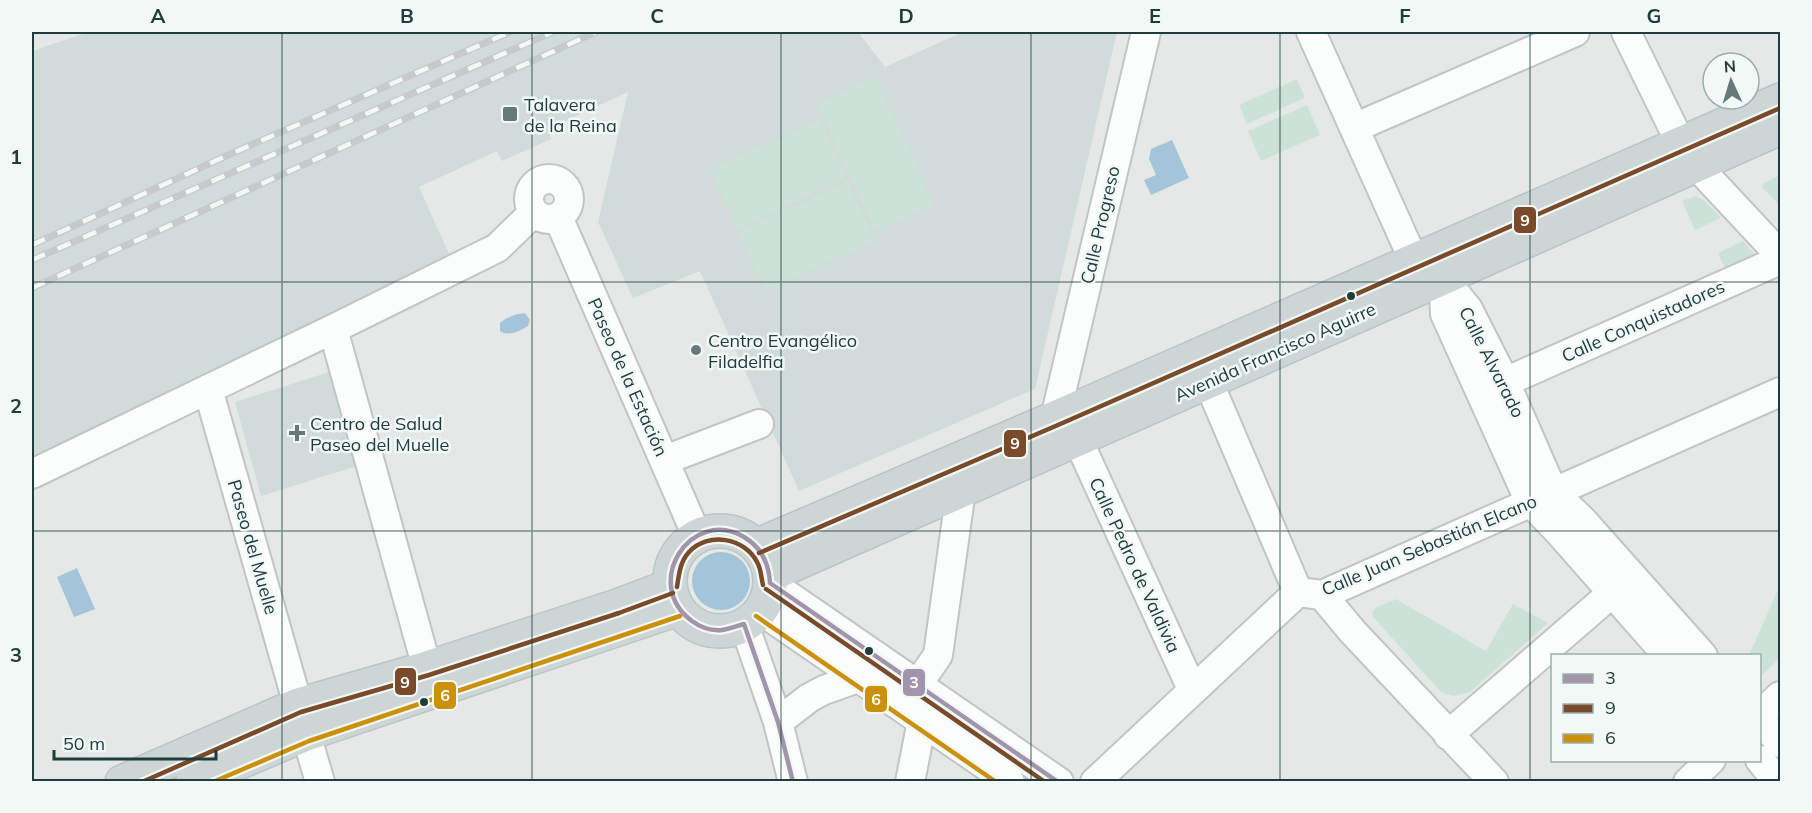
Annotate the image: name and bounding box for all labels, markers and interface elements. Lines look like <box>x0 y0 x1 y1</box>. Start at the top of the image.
text: A <box>151 3 166 28</box>
text: B <box>400 3 414 28</box>
text: C <box>650 3 664 28</box>
text: D <box>898 3 914 28</box>
text: E <box>1149 3 1161 28</box>
text: F <box>1399 3 1411 28</box>
text: G <box>1647 3 1661 28</box>
north arrow <box>1701 51 1761 111</box>
text: N <box>1723 56 1737 76</box>
place label: Talavera de la Reina <box>524 93 617 137</box>
marker: Talavera de la Reina <box>501 105 519 123</box>
text: 1 <box>10 144 22 169</box>
street label: Calle Progreso <box>1075 164 1125 286</box>
line badge: 9 <box>1513 206 1537 234</box>
text: 9 <box>1520 210 1530 230</box>
street label: Calle Conquistadores <box>1558 275 1728 367</box>
unlabelled marker <box>1345 290 1357 302</box>
street label: Paseo de la Estación <box>583 294 673 460</box>
street label: Avenida Francisco Aguirre <box>1171 297 1379 407</box>
street label: Calle Alvarado <box>1454 302 1530 422</box>
place label: Centro Evangélico Filadelfia <box>708 329 857 373</box>
marker: Centro Evangélico Filadelfia <box>689 343 703 357</box>
text: 2 <box>10 393 22 418</box>
place label: Centro de Salud Paseo del Muelle <box>310 412 449 456</box>
marker: Centro de Salud Paseo del Muelle <box>288 424 306 442</box>
line badge: 9 <box>1003 429 1027 458</box>
text: 9 <box>1010 433 1020 453</box>
street label: Calle Pedro de Valdivia <box>1084 474 1186 656</box>
street label: Paseo del Muelle <box>223 477 283 617</box>
street label: Calle Juan Sebastián Elcano <box>1318 489 1540 601</box>
text: 3 <box>10 642 22 667</box>
unlabelled marker <box>863 645 875 657</box>
legend <box>1551 654 1761 762</box>
text: 3 <box>1605 666 1616 689</box>
line badge: 9 <box>394 667 417 696</box>
line badge: 3 <box>902 668 926 697</box>
text: 9 <box>400 672 410 692</box>
text: 3 <box>909 672 919 692</box>
line badge: 6 <box>433 681 457 710</box>
text: 6 <box>440 685 450 705</box>
line badge: 6 <box>864 685 888 713</box>
text: 6 <box>871 689 881 709</box>
unlabelled marker <box>418 696 430 708</box>
text: 9 <box>1605 696 1616 719</box>
scale bar <box>54 723 216 761</box>
text: 6 <box>1605 726 1616 749</box>
text: 50 m <box>63 732 105 755</box>

